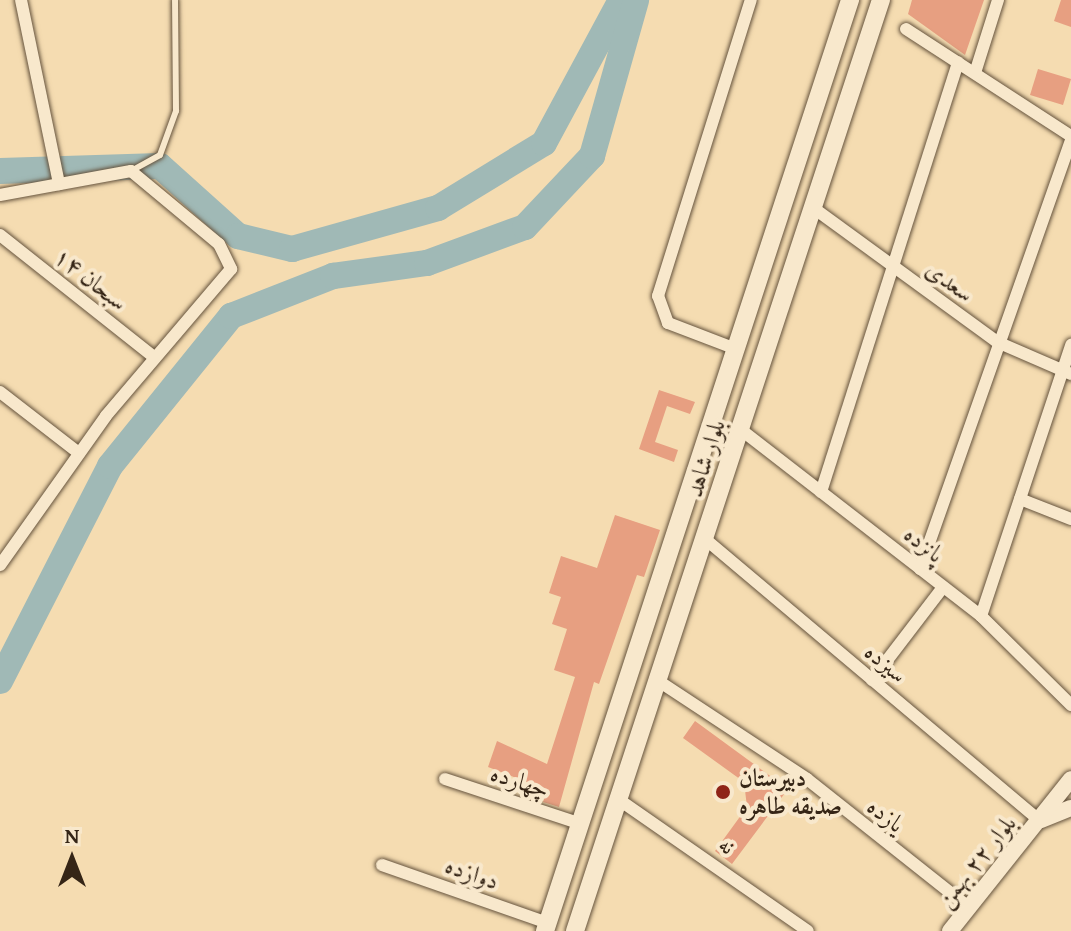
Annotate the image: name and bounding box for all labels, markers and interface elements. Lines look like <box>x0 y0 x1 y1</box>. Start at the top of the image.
street label: سبحان ۱۴ <box>49 242 133 316</box>
street label: سعدی <box>920 254 980 308</box>
street label: بلوار شاهد <box>679 416 731 500</box>
street label: پانزده <box>898 519 950 569</box>
street label: سیزده <box>859 637 913 689</box>
street label: چهارده <box>487 758 553 804</box>
place label: دبیرستان صدیقه طاهره <box>739 764 842 820</box>
marker: دبیرستان صدیقه طاهره <box>714 783 732 801</box>
street label: یازده <box>862 792 910 838</box>
street label: بلوار ۲۲ بهمن <box>930 809 1022 913</box>
north arrow <box>32 819 112 899</box>
text: N <box>65 819 79 851</box>
street label: نه <box>713 829 741 861</box>
street label: دوازده <box>441 850 503 896</box>

